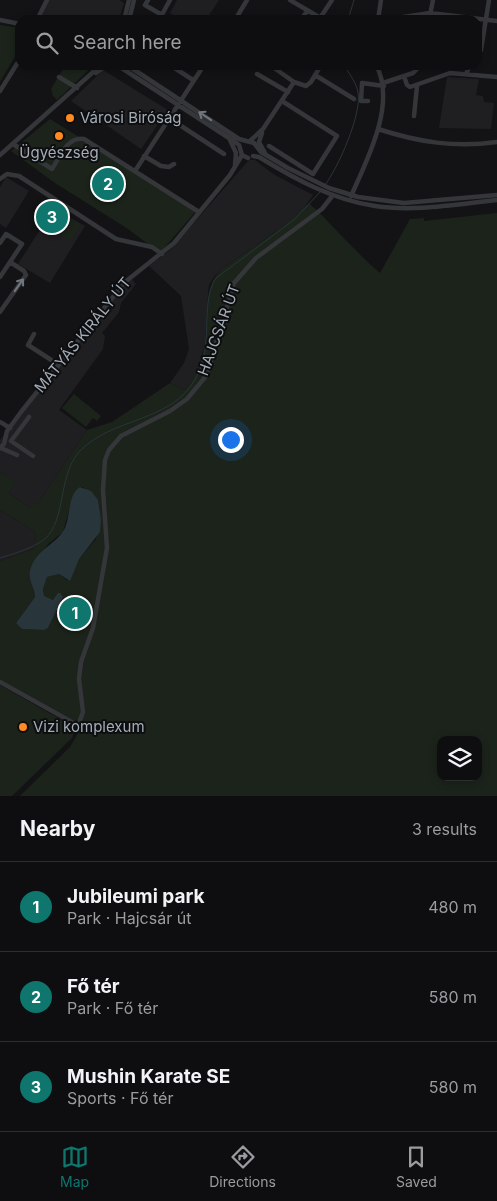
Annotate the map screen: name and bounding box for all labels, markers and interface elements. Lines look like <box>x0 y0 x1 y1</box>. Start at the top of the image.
search box <box>15 15 482 70</box>
icon: search <box>33 29 61 57</box>
text: Search here <box>73 31 182 54</box>
place label: Városi Biróság <box>80 108 182 127</box>
one-way arrow <box>199 110 213 120</box>
marker: Városi Biróság <box>64 112 76 124</box>
marker: Ügyészség <box>53 130 65 142</box>
place label: Ügyészség <box>19 143 99 162</box>
pin: 2 <box>92 165 124 203</box>
pin: 3 <box>36 198 68 236</box>
street label: MÁTYÁS KIRÁLY ÚT <box>30 273 135 396</box>
one-way arrow <box>14 278 24 292</box>
street label: HAJCSÁR ÚT <box>193 282 244 378</box>
your location <box>218 427 244 453</box>
pin: 1 <box>59 594 91 632</box>
place label: Vizi komplexum <box>33 717 145 736</box>
marker: Vizi komplexum <box>17 721 29 733</box>
map controls <box>437 736 482 781</box>
button: layers <box>437 736 482 781</box>
text: Nearby <box>20 816 95 841</box>
text: 3 results <box>412 819 477 839</box>
text: Jubileumi park <box>67 885 205 908</box>
text: 1 <box>33 897 39 917</box>
text: 480 m <box>428 897 477 917</box>
text: Park · Hajcsár út <box>67 908 191 928</box>
text: Fő tér <box>67 975 120 998</box>
text: 2 <box>31 987 41 1007</box>
text: 580 m <box>429 987 477 1007</box>
text: Park · Fő tér <box>67 998 158 1018</box>
text: Mushin Karate SE <box>67 1065 230 1088</box>
text: 3 <box>31 1077 41 1097</box>
text: 580 m <box>429 1077 477 1097</box>
text: Sports · Fő tér <box>67 1088 173 1108</box>
tab: Map <box>60 1143 89 1190</box>
tab: Directions <box>209 1143 276 1190</box>
tab: Saved <box>396 1143 437 1190</box>

